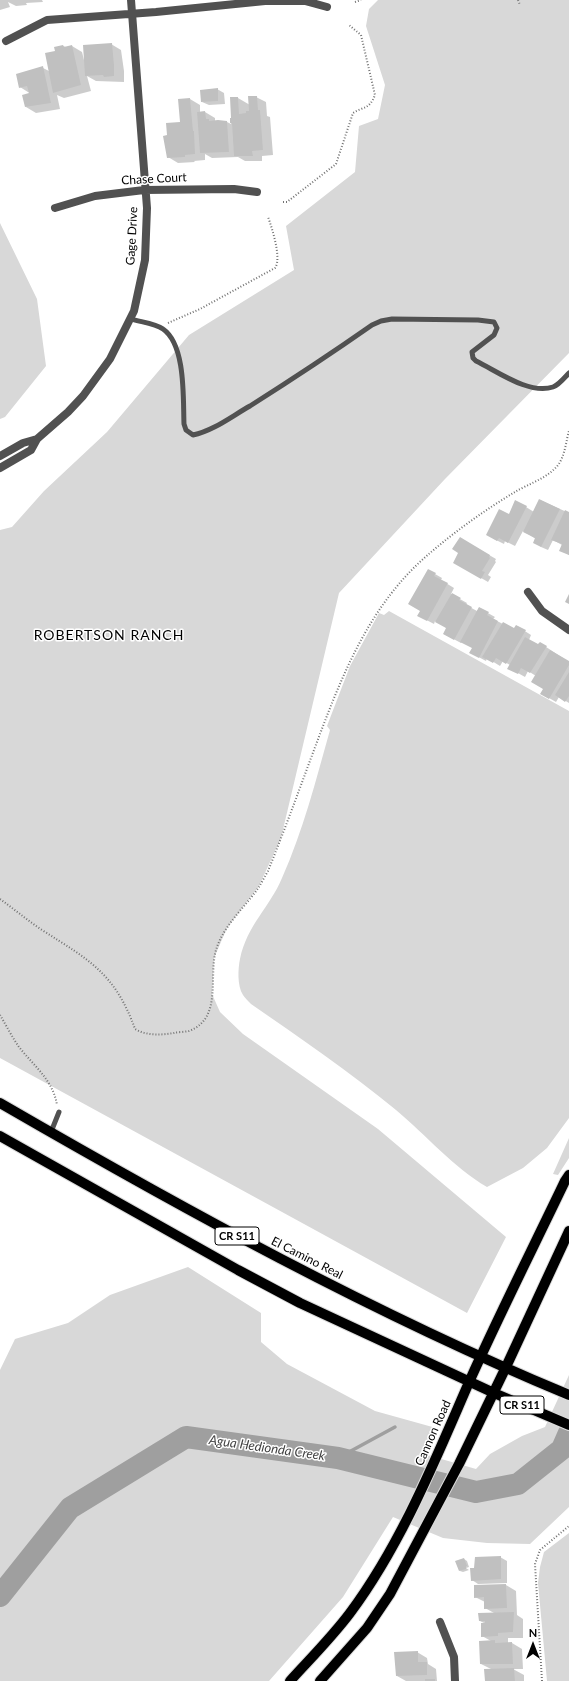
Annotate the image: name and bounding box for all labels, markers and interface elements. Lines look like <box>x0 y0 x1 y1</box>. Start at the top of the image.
street label: Chase Court <box>121 170 187 188</box>
street label: Gage Drive <box>123 206 141 266</box>
district label: ROBERTSON RANCH <box>34 627 184 643</box>
road number: CR S11 <box>215 1227 259 1245</box>
street label: El Camino Real <box>269 1234 345 1282</box>
road number: CR S11 <box>500 1396 544 1414</box>
street label: Cannon Road <box>412 1398 454 1468</box>
water label: Agua Hedionda Creek <box>208 1432 326 1464</box>
north arrow <box>513 1625 553 1665</box>
text: N <box>529 1626 537 1639</box>

